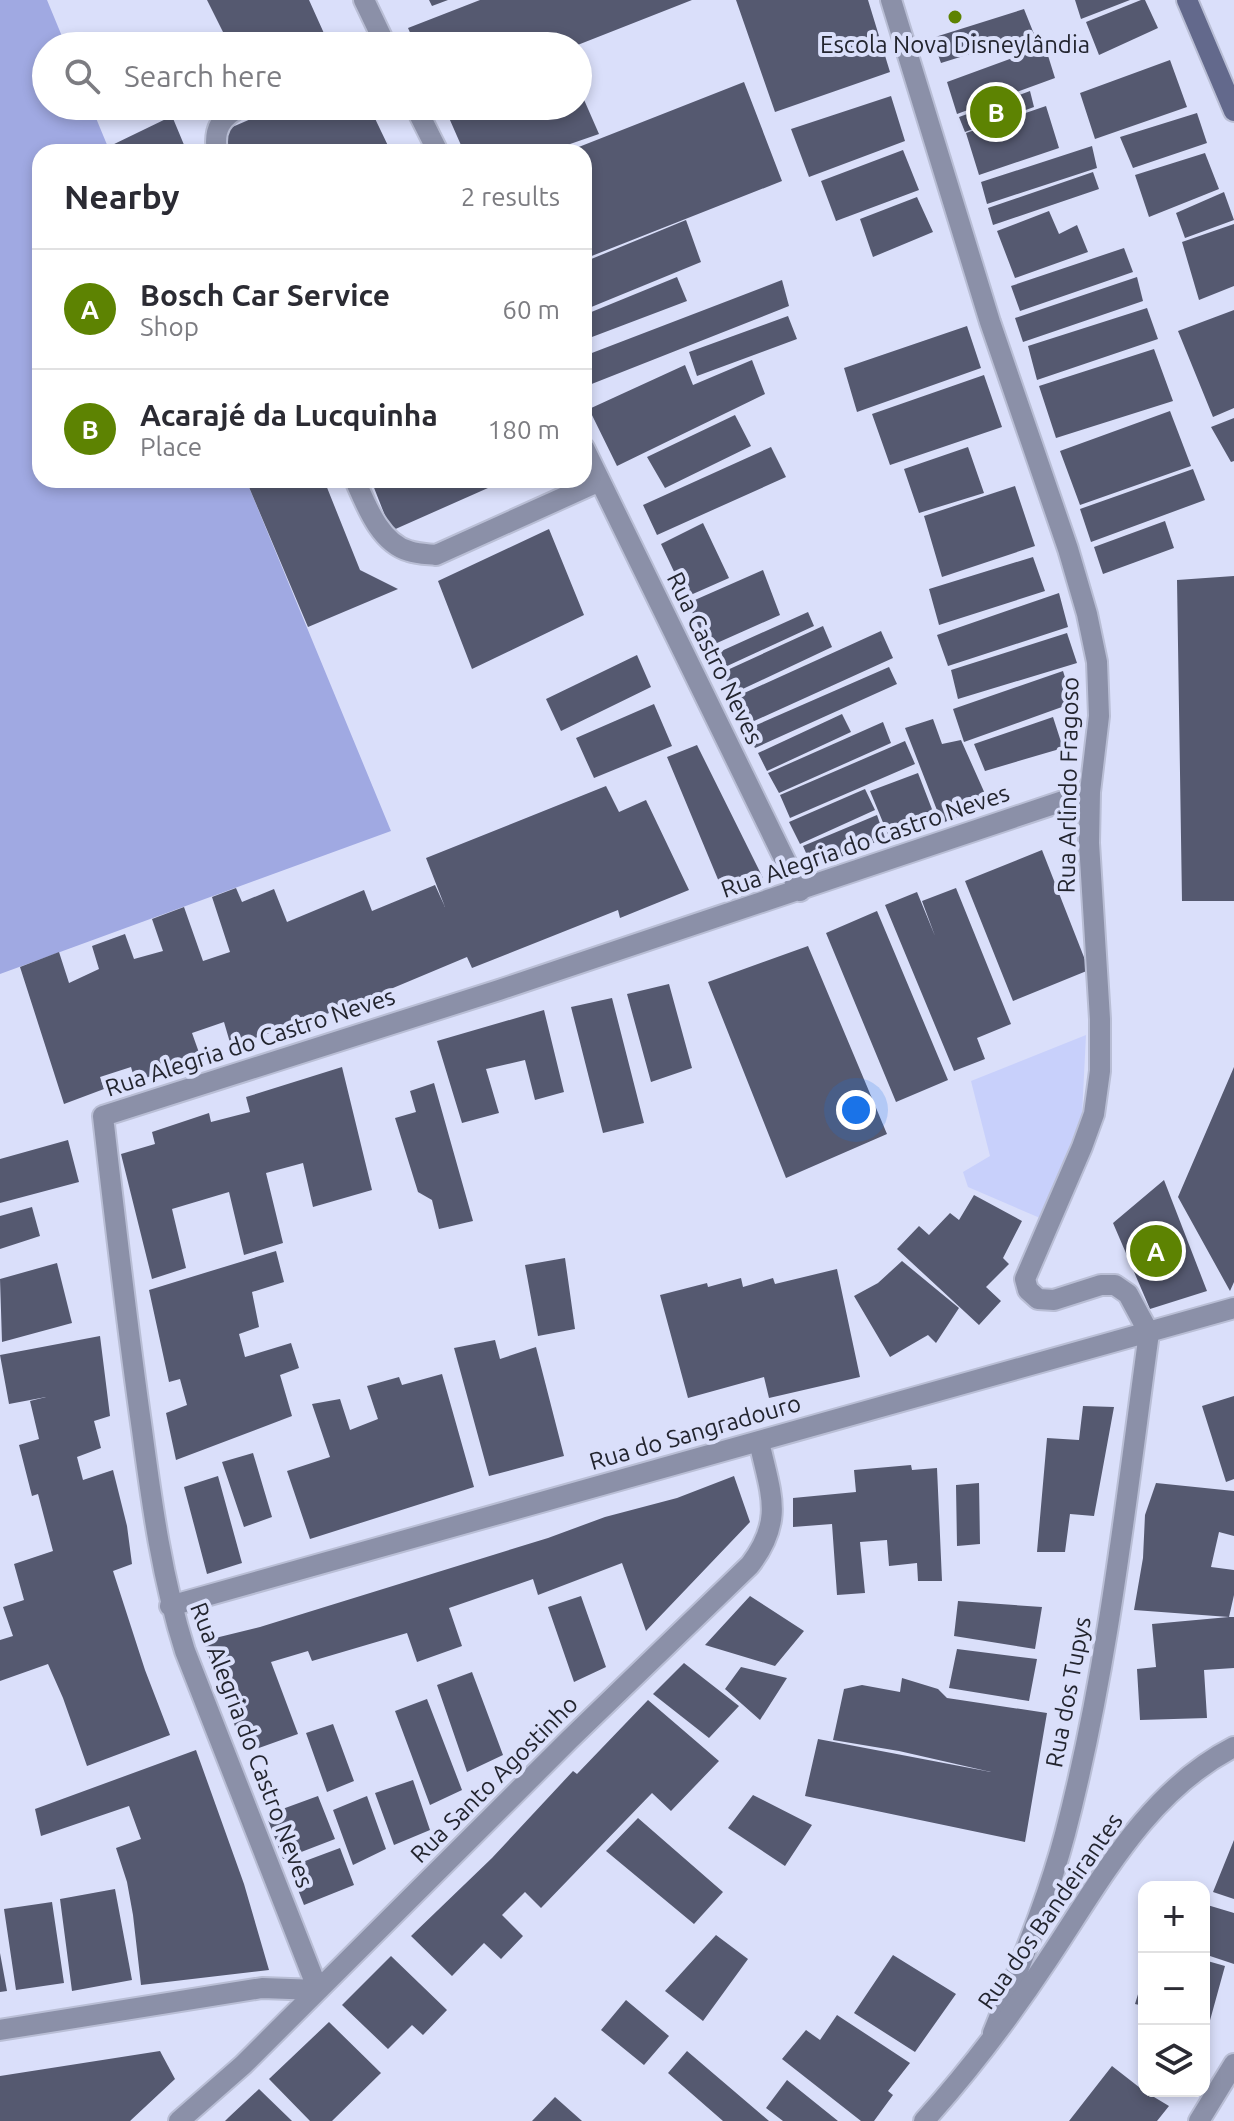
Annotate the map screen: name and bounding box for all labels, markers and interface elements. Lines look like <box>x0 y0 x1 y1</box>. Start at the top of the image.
marker: Escola Nova Disneylândia <box>946 8 964 26</box>
place label: Escola Nova Disneylândia <box>820 31 1090 58</box>
search box <box>32 32 592 120</box>
icon: search <box>60 54 104 98</box>
text: Search here <box>124 59 283 93</box>
pin: B <box>970 82 1022 142</box>
text: Nearby <box>64 177 179 215</box>
text: 2 results <box>461 182 560 211</box>
text: Bosch Car Service <box>140 278 390 312</box>
text: A <box>81 295 99 324</box>
text: 60 m <box>502 295 560 324</box>
text: Shop <box>140 312 199 341</box>
text: Acarajé da Lucquinha <box>140 398 438 432</box>
text: B <box>81 415 99 444</box>
text: 180 m <box>488 415 560 444</box>
text: Place <box>140 432 202 461</box>
street label: Rua Castro Neves <box>662 568 768 748</box>
street label: Rua Arlindo Fragoso <box>1053 677 1083 893</box>
street label: Rua Alegria do Castro Neves <box>717 779 1013 903</box>
street label: Rua Alegria do Castro Neves <box>102 982 398 1102</box>
your location <box>836 1090 876 1130</box>
pin: A <box>1130 1221 1182 1281</box>
street label: Rua do Sangradouro <box>586 1389 804 1475</box>
street label: Rua Alegria do Castro Neves <box>185 1599 319 1891</box>
street label: Rua dos Tupys <box>1040 1614 1096 1770</box>
street label: Rua Santo Agostinho <box>405 1690 583 1868</box>
street label: Rua dos Bandeirantes <box>972 1808 1128 2014</box>
map controls <box>1138 1881 1210 2097</box>
button: + <box>1138 1881 1210 1953</box>
button: − <box>1138 1953 1210 2025</box>
button: layers <box>1138 2025 1210 2097</box>

